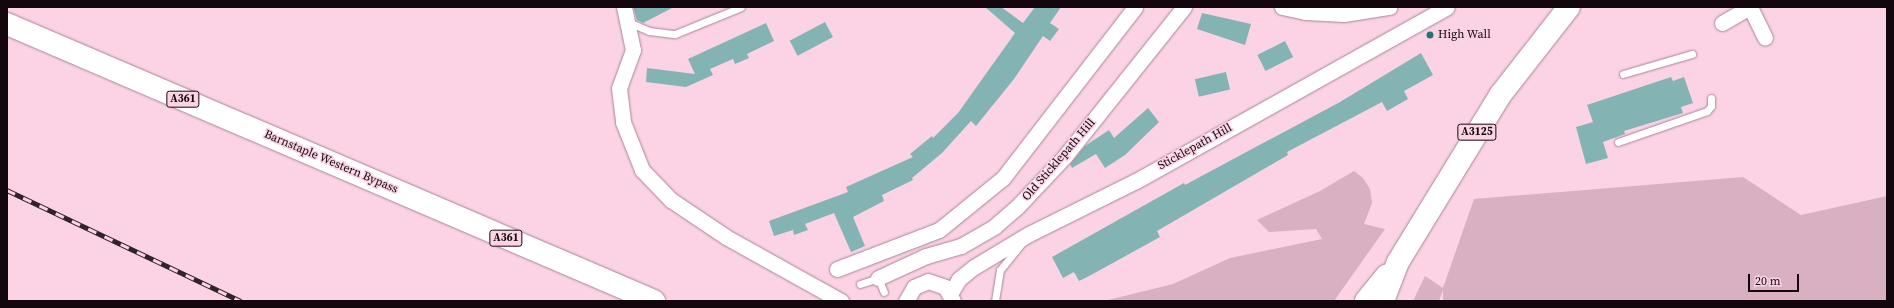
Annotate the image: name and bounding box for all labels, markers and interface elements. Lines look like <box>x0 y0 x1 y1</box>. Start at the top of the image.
place label: High Wall <box>1438 28 1491 42</box>
marker: High Wall <box>1425 30 1435 40</box>
road number: A361 <box>166 90 200 108</box>
street label: Old Sticklepath Hill <box>1019 116 1099 204</box>
street label: Sticklepath Hill <box>1155 121 1235 173</box>
road number: A3125 <box>1457 123 1497 141</box>
street label: Barnstaple Western Bypass <box>262 127 400 197</box>
road number: A361 <box>489 229 523 247</box>
scale bar <box>1750 266 1801 292</box>
text: 20 m <box>1755 273 1781 289</box>

